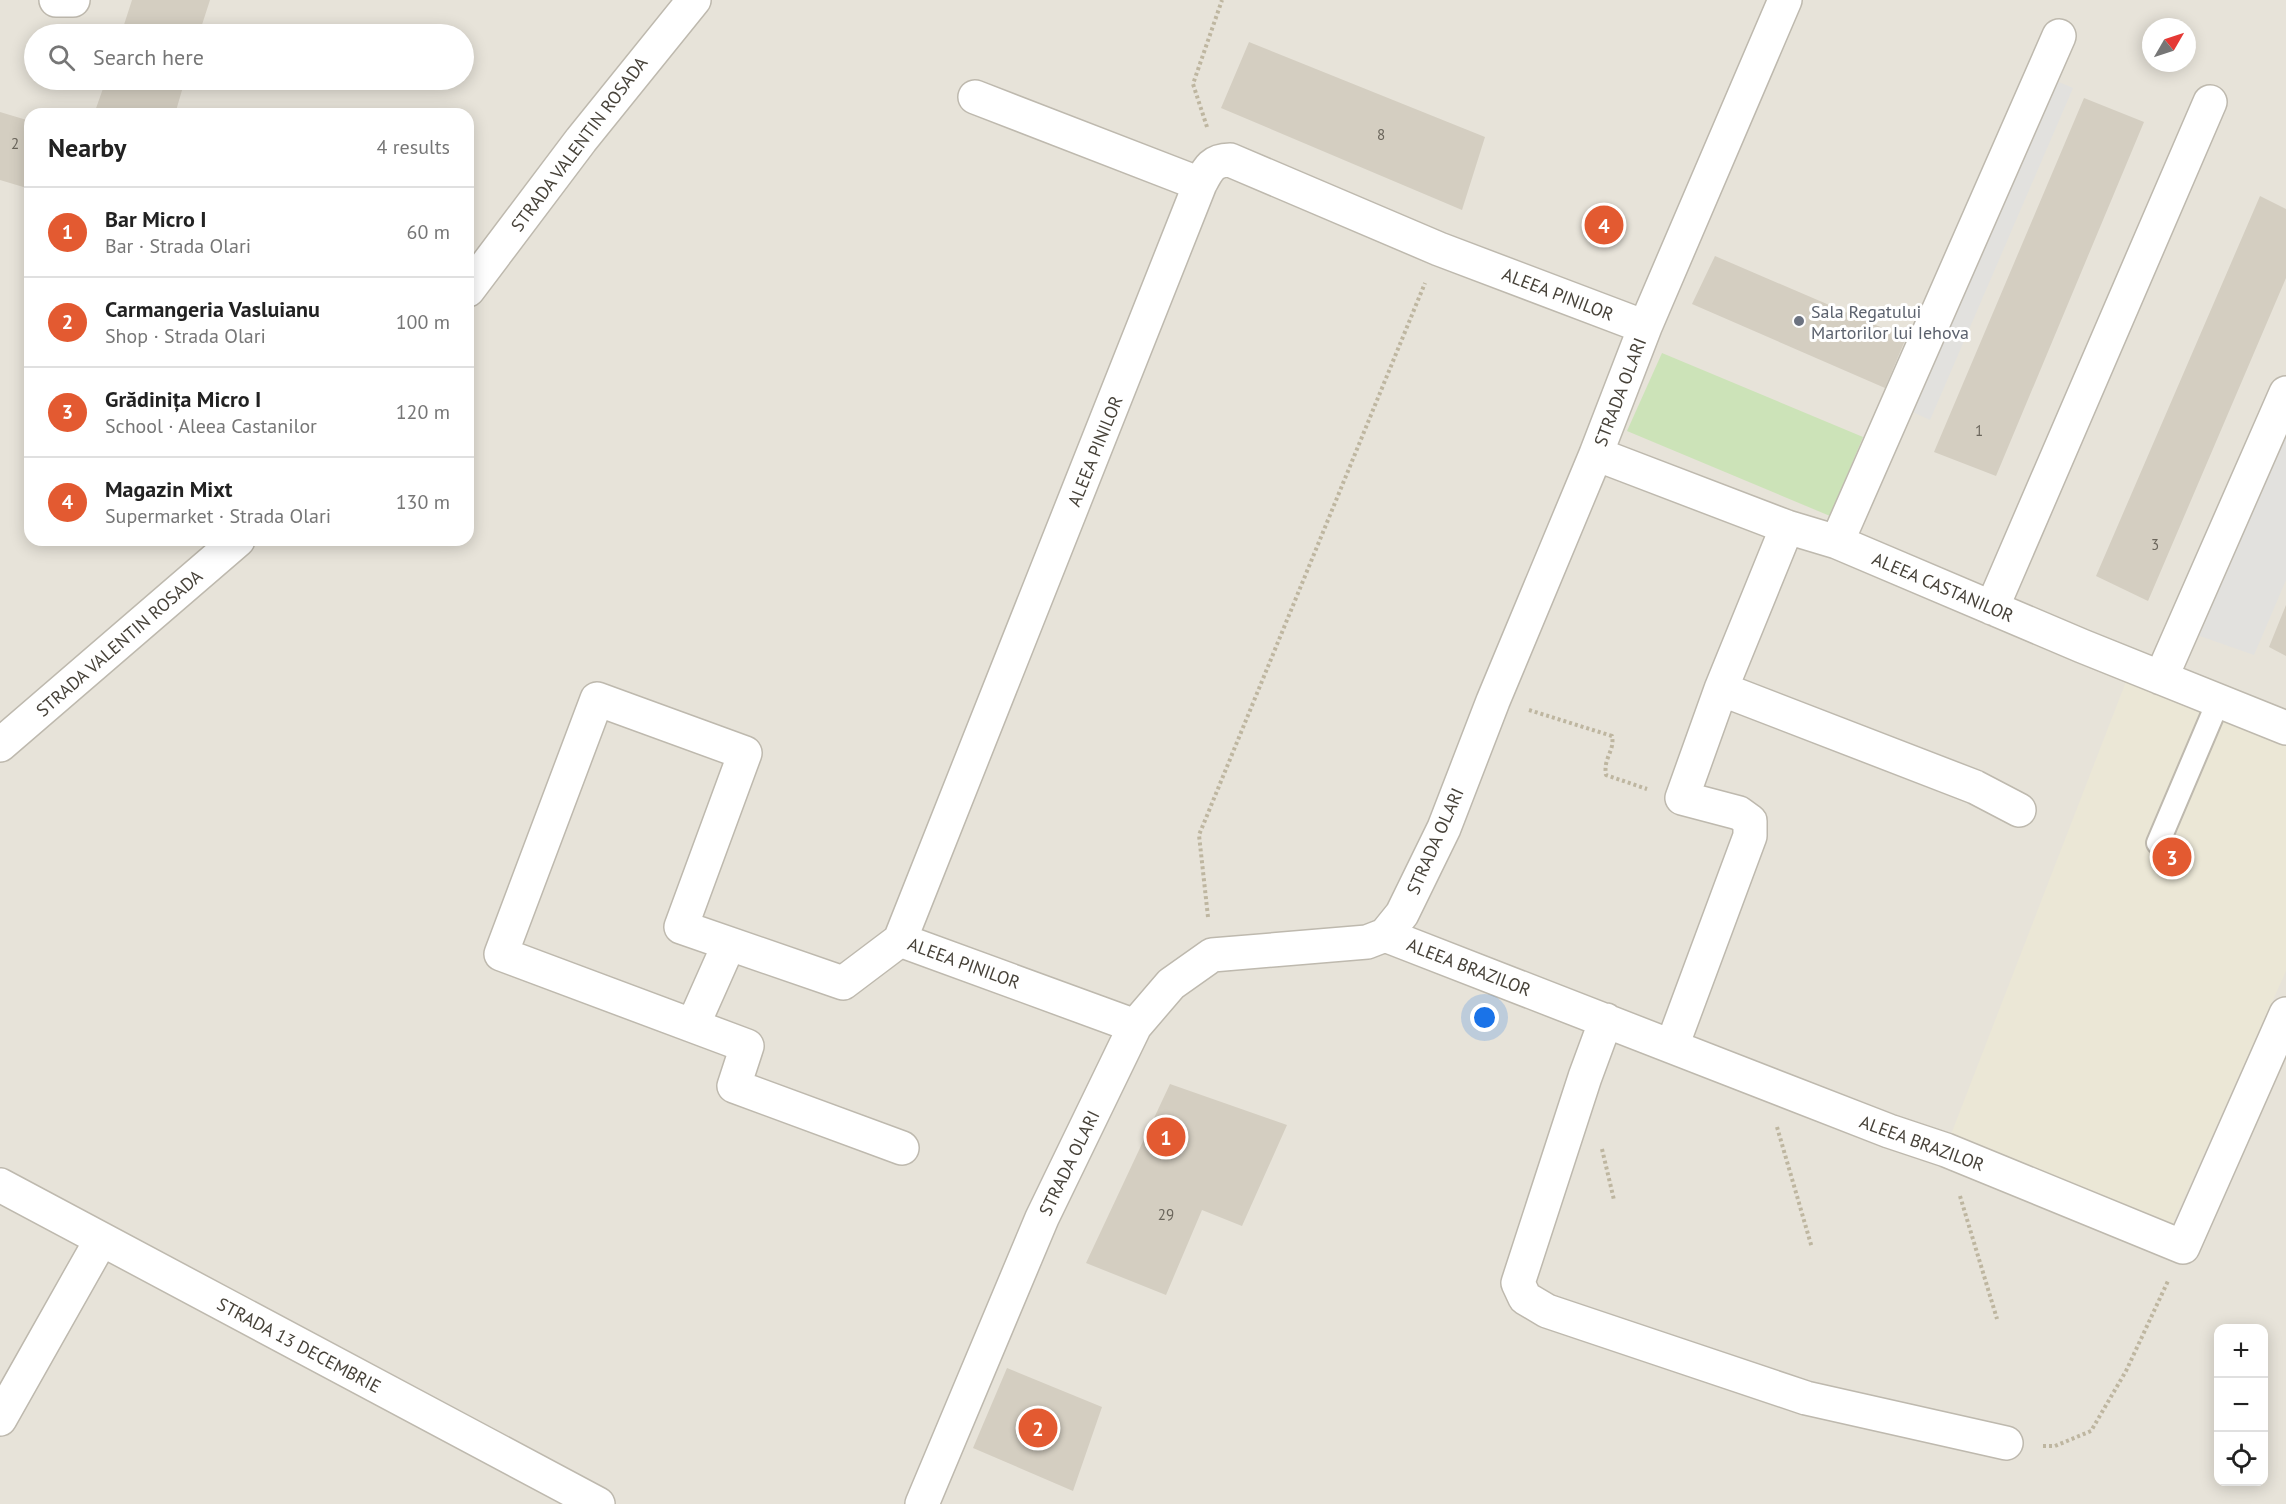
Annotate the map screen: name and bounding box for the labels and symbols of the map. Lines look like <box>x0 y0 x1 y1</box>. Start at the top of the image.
north arrow <box>2142 18 2196 72</box>
street label: STRADA VALENTIN ROSADA <box>506 52 653 236</box>
house number: 8 <box>1377 125 1385 144</box>
house number: 2 <box>11 134 19 153</box>
pin: 4 <box>1584 202 1624 248</box>
street label: ALEEA PINILOR <box>1499 262 1617 326</box>
place label: Sala Regatului Martorilor lui Iehova <box>1811 300 1969 344</box>
marker: Sala Regatului Martorilor lui Iehova <box>1792 314 1806 328</box>
street label: STRADA OLARI <box>1589 334 1651 450</box>
street label: ALEEA PINILOR <box>1062 392 1128 510</box>
house number: 1 <box>1975 421 1983 440</box>
house number: 3 <box>2151 535 2159 554</box>
street label: ALEEA CASTANILOR <box>1869 547 2017 627</box>
street label: STRADA VALENTIN ROSADA <box>31 564 207 722</box>
street label: STRADA OLARI <box>1401 784 1469 898</box>
pin: 3 <box>2152 834 2192 880</box>
street label: ALEEA PINILOR <box>905 932 1023 994</box>
street label: ALEEA BRAZILOR <box>1404 933 1535 1001</box>
your location <box>1470 1003 1499 1032</box>
street label: STRADA OLARI <box>1034 1107 1104 1219</box>
street label: ALEEA BRAZILOR <box>1857 1110 1988 1176</box>
pin: 1 <box>1146 1114 1186 1160</box>
house number: 29 <box>1158 1205 1174 1224</box>
street label: STRADA 13 DECEMBRIE <box>213 1292 385 1398</box>
pin: 2 <box>1018 1406 1058 1450</box>

